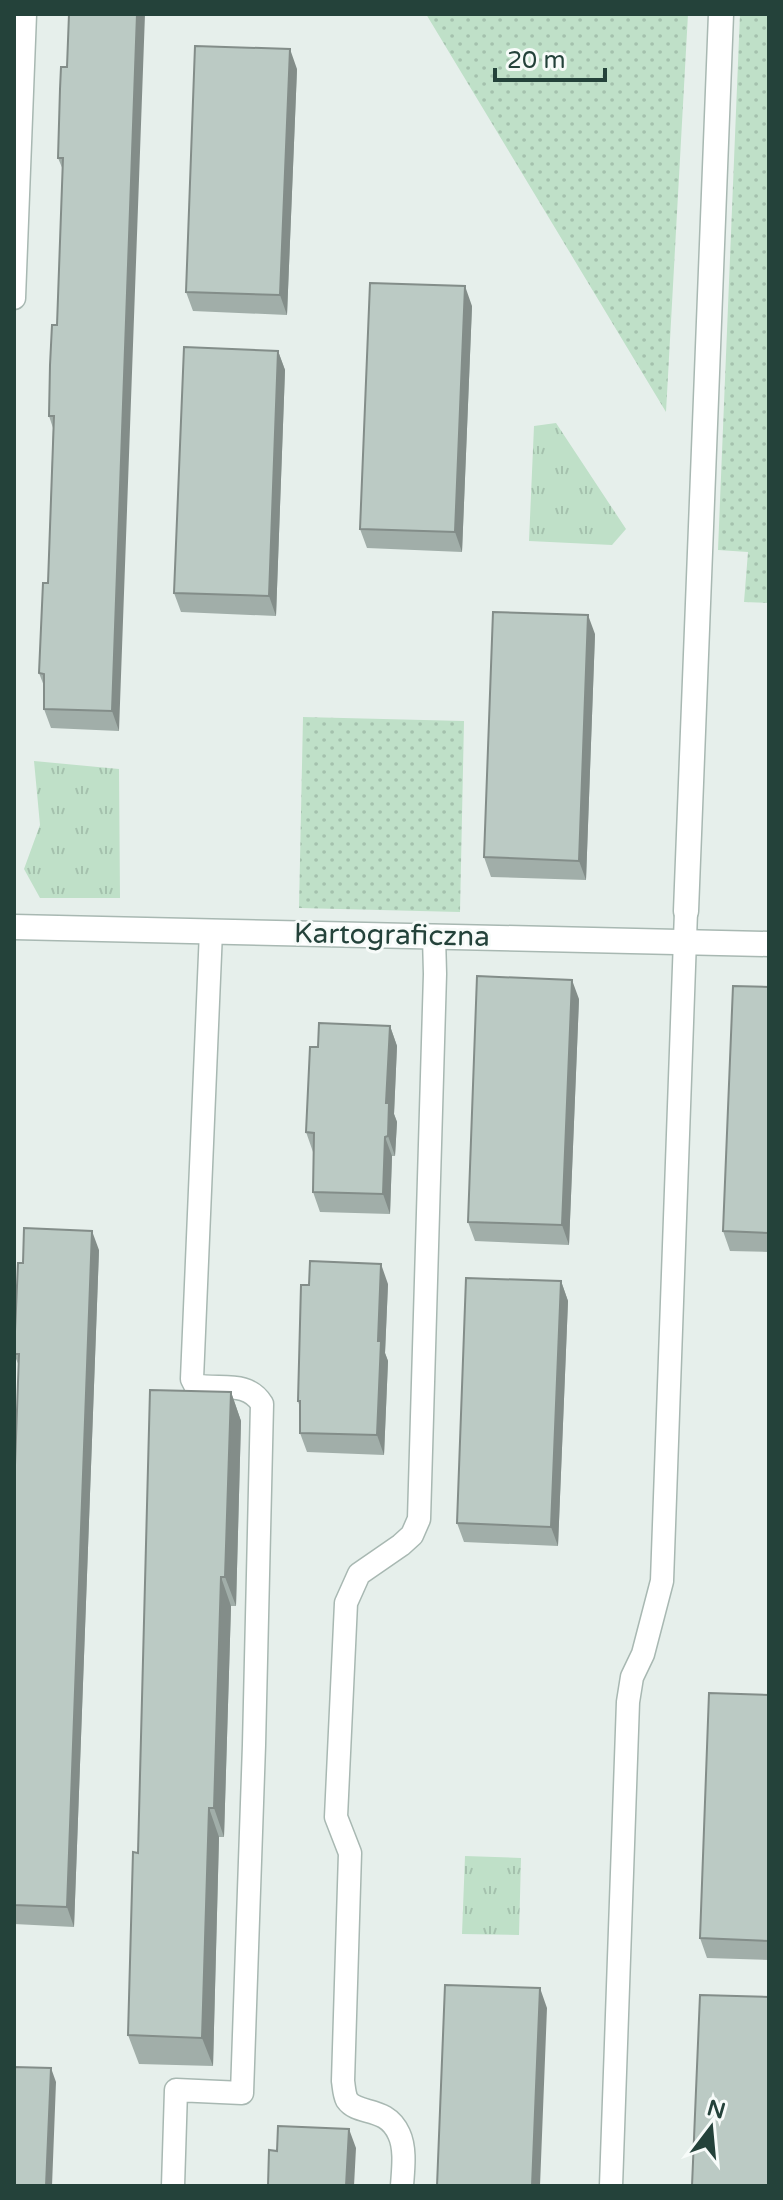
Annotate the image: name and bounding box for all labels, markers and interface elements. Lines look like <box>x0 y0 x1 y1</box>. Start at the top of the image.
scale bar <box>495 32 605 82</box>
text: 20 m <box>507 46 565 75</box>
street label: Kartograficzna <box>294 916 490 954</box>
north arrow <box>671 2088 751 2168</box>
text: N <box>704 2095 728 2125</box>

